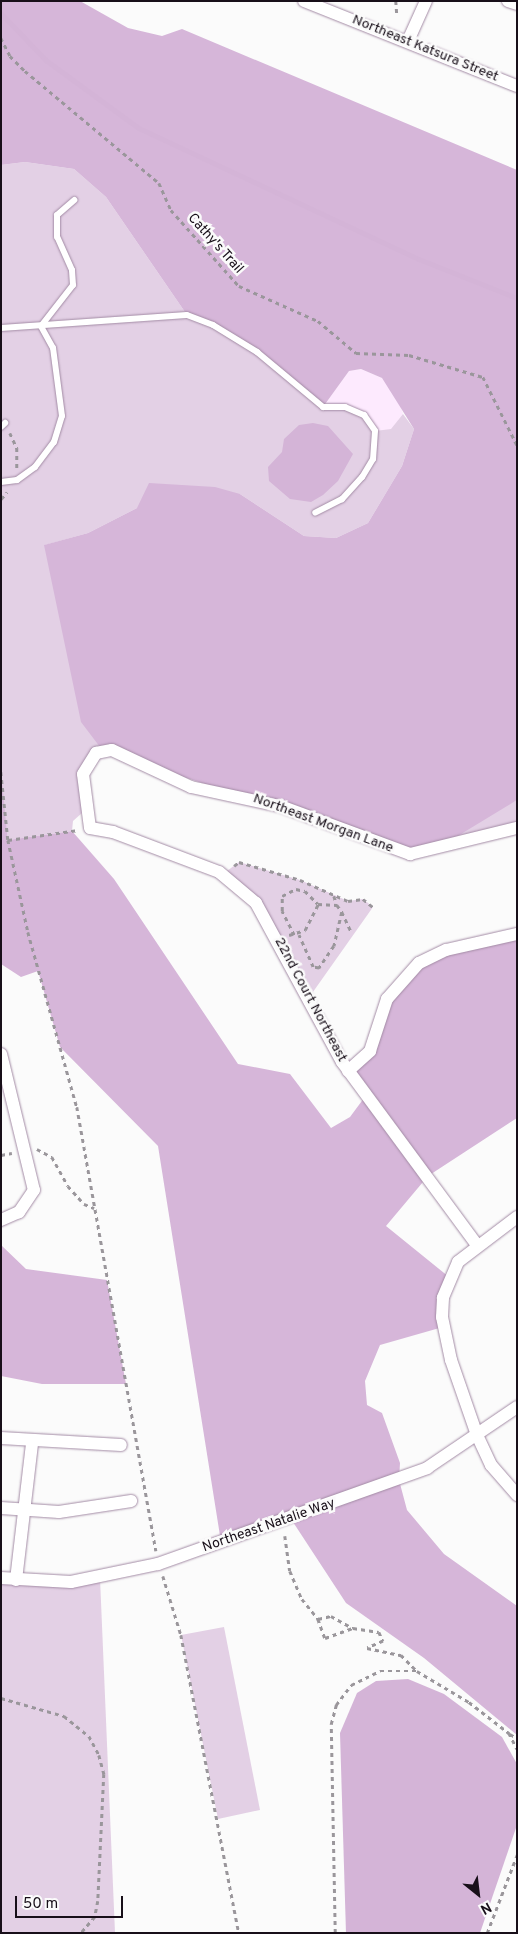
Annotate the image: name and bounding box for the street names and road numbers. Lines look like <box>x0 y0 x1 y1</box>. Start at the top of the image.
street label: Northeast Katsura Street <box>349 12 501 86</box>
street label: Cathy's Trail <box>183 210 247 278</box>
street label: Northeast Morgan Lane <box>251 791 395 857</box>
street label: 22nd Court Northeast <box>270 935 350 1065</box>
street label: Northeast Natalie Way <box>200 1495 338 1557</box>

